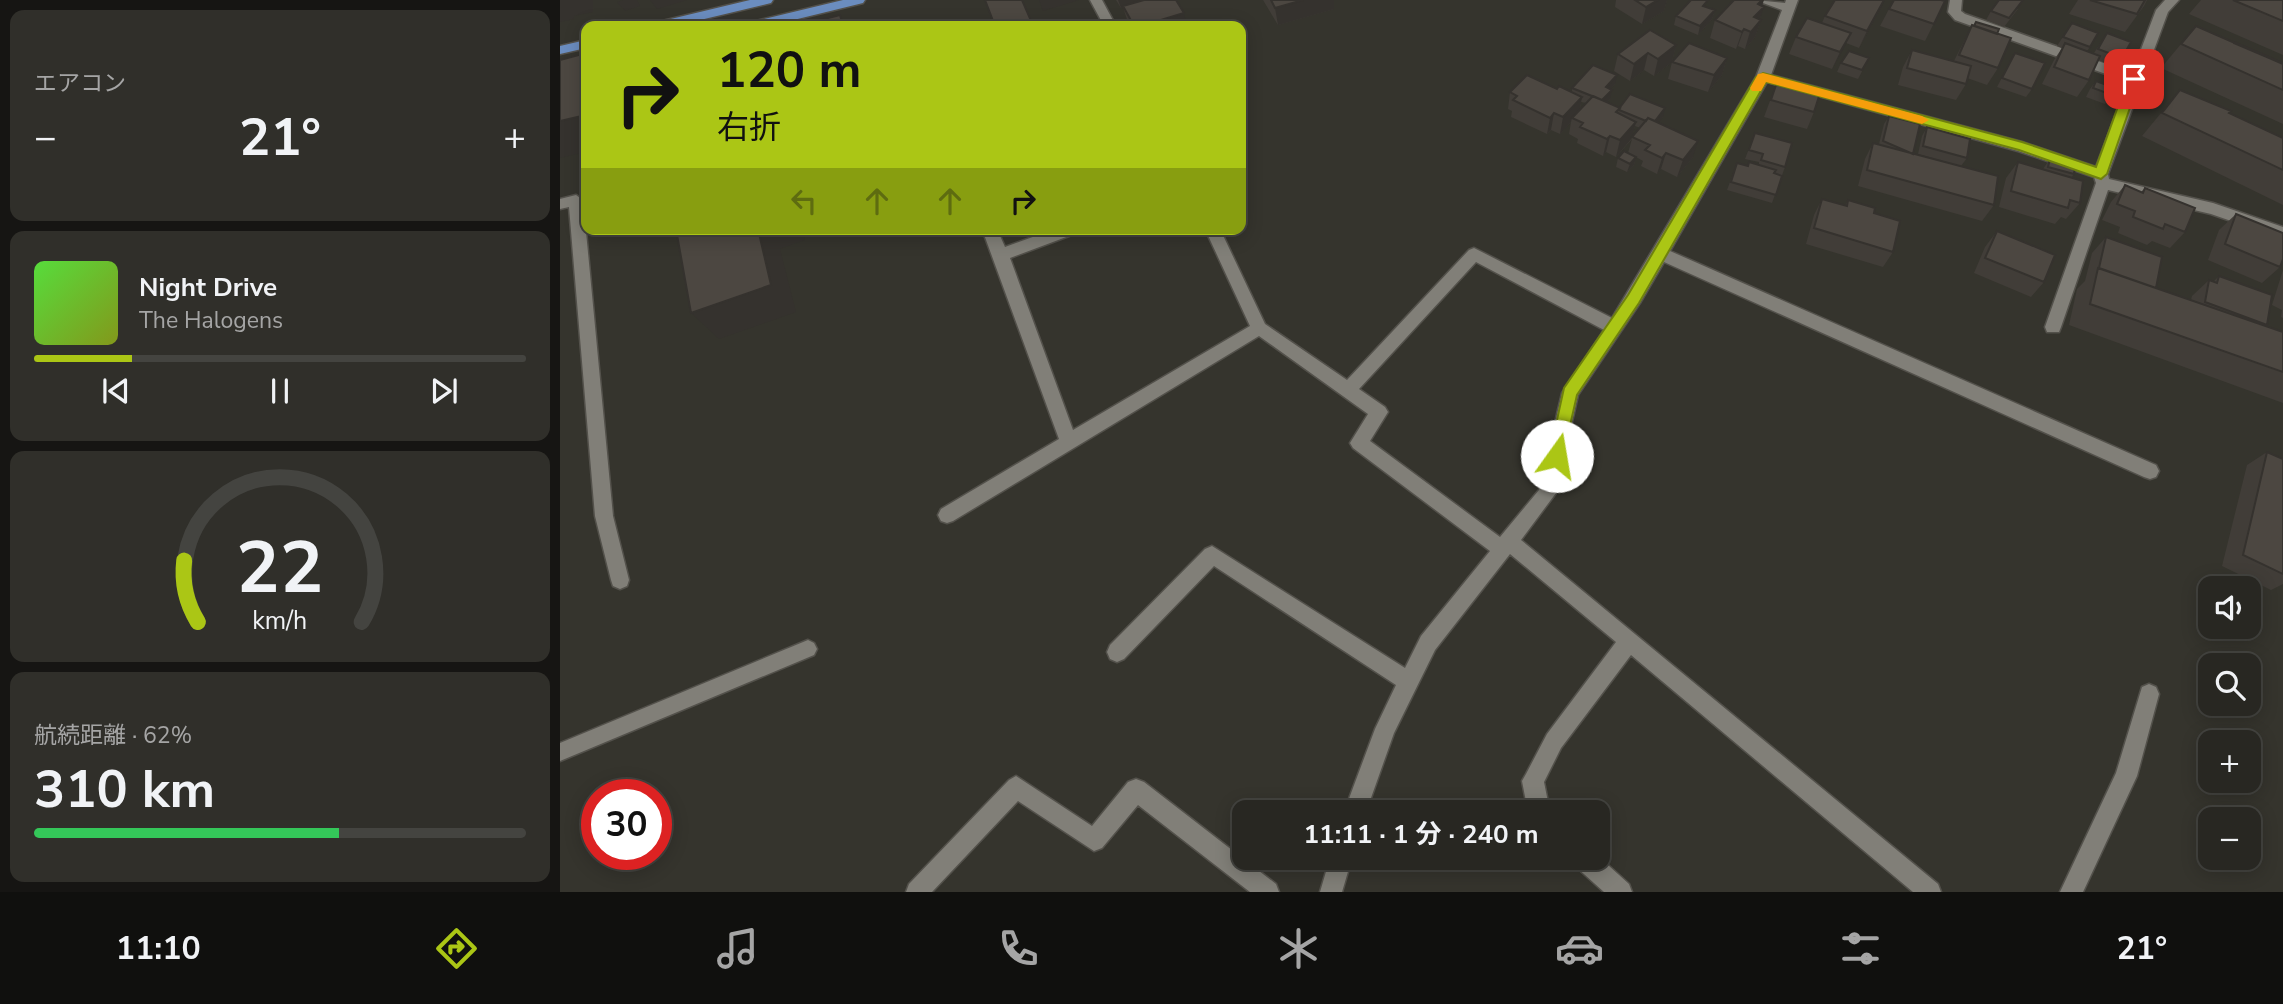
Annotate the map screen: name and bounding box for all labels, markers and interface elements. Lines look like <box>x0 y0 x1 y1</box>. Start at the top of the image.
text: 120 m <box>717 37 861 104</box>
icon: right <box>602 49 693 140</box>
pin <box>2104 49 2164 109</box>
icon: arrive <box>2115 60 2153 98</box>
text: エアコン <box>34 68 126 99</box>
text: 21° <box>239 102 321 173</box>
text: 右折 <box>717 106 781 149</box>
text: − <box>34 112 57 163</box>
text: + <box>503 112 526 163</box>
icon: left <box>785 182 823 220</box>
icon: ahead <box>858 182 896 220</box>
icon: ahead <box>931 182 969 220</box>
icon: right <box>1004 182 1042 220</box>
text: Night Drive <box>139 270 277 305</box>
text: The Halogens <box>139 305 283 336</box>
icon: previous <box>97 372 135 410</box>
icon: pause <box>261 372 299 410</box>
icon: next <box>425 372 463 410</box>
position arrow <box>1520 419 1594 493</box>
text: 22 <box>236 519 324 619</box>
map controls <box>2198 576 2261 870</box>
button: sound <box>2198 576 2261 639</box>
text: km/h <box>252 604 308 638</box>
button: search <box>2198 653 2261 716</box>
text: 航続距離 · 62% <box>34 720 192 751</box>
button: + <box>2198 730 2261 793</box>
text: 310 km <box>34 754 215 825</box>
speed limit sign: 30 <box>581 779 672 870</box>
button: − <box>2198 807 2261 870</box>
text: 11:11 · 1 分 · 240 m <box>1303 817 1539 852</box>
icon: directions <box>432 924 481 973</box>
icon: music <box>713 924 762 973</box>
icon: phone <box>994 924 1043 973</box>
icon: climate <box>1274 924 1323 973</box>
icon: car <box>1555 924 1604 973</box>
icon: filters <box>1836 924 1885 973</box>
text: 11:10 <box>116 927 201 970</box>
text: 21° <box>2117 927 2167 970</box>

